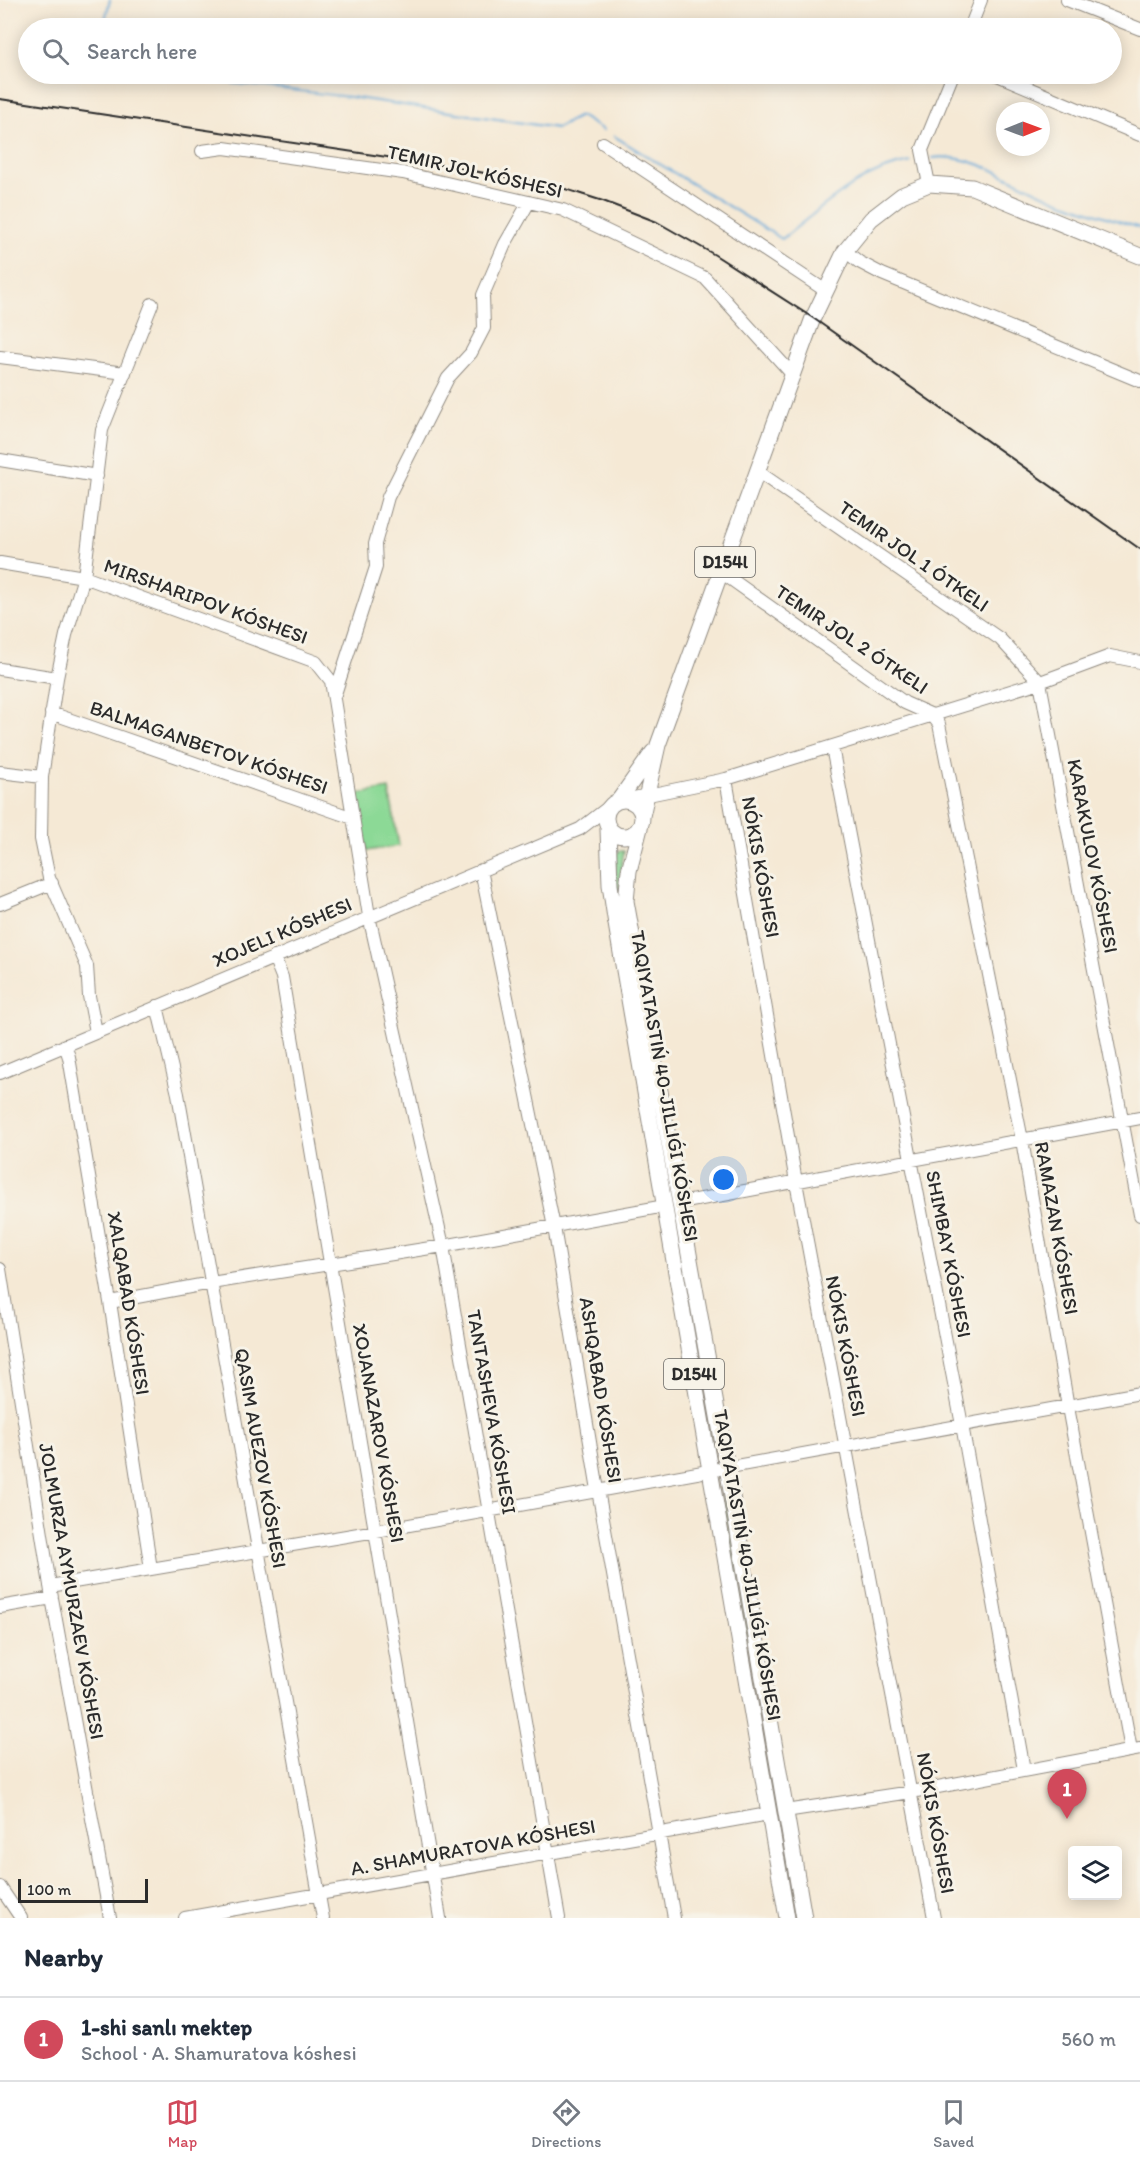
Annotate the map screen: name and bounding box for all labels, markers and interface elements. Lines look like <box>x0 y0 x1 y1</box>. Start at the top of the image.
search box <box>18 18 1122 84</box>
icon: search <box>39 35 72 68</box>
text: Search here <box>87 38 197 65</box>
north arrow <box>996 102 1050 156</box>
street label: TEMIR JOL KÓSHESI <box>385 139 565 203</box>
street label: TEMIR JOL 1 ÓTKELI <box>834 495 994 617</box>
road number: D154l <box>695 547 755 577</box>
street label: MIRSHARIPOV KÓSHESI <box>101 553 311 649</box>
street label: TEMIR JOL 2 ÓTKELI <box>771 579 933 699</box>
street label: BALMAGANBETOV KÓSHESI <box>87 695 331 799</box>
street label: KARAKULOV KÓSHESI <box>1062 757 1124 955</box>
street label: NÓKIS KÓSHESI <box>737 794 785 940</box>
street label: XOJELI KÓSHESI <box>209 892 355 972</box>
street label: TAQIYATASTIŃ 40-JILLIǴI KÓSHESI <box>626 928 704 1244</box>
street label: RAMAZAN KÓSHESI <box>1030 1139 1084 1317</box>
your location <box>709 1165 738 1194</box>
street label: SHIMBAY KÓSHESI <box>921 1168 977 1340</box>
street label: XALQABAD KÓSHESI <box>103 1209 155 1397</box>
street label: NÓKIS KÓSHESI <box>821 1273 871 1419</box>
street label: ASHQABAD KÓSHESI <box>574 1295 628 1485</box>
street label: TANTASHEVA KÓSHESI <box>462 1308 522 1516</box>
street label: XOJANAZAROV KÓSHESI <box>348 1321 410 1545</box>
street label: QASIM AUEZOV KÓSHESI <box>230 1346 292 1570</box>
road number: D154l <box>664 1359 724 1389</box>
street label: TAQIYATASTIŃ 40-JILLIǴI KÓSHESI <box>709 1407 787 1723</box>
street label: JOLMURZA AYMURZAEV KÓSHESI <box>34 1441 110 1741</box>
street label: NÓKIS KÓSHESI <box>912 1750 960 1896</box>
pin: 1 <box>1048 1770 1086 1819</box>
street label: A. SHAMURATOVA KÓSHESI <box>349 1814 597 1880</box>
map controls <box>1068 1846 1122 1900</box>
button: layers <box>1068 1846 1122 1900</box>
scale bar <box>18 1876 148 1904</box>
text: 100 m <box>27 1880 71 1899</box>
text: Nearby <box>24 1941 103 1973</box>
text: 1-shi sanlı mektep <box>81 2014 252 2041</box>
text: 1 <box>39 2027 48 2051</box>
text: 560 m <box>1061 2027 1116 2051</box>
text: School · A. Shamuratova kóshesi <box>81 2041 357 2065</box>
tab: Map <box>166 2096 199 2151</box>
tab: Directions <box>531 2096 601 2151</box>
tab: Saved <box>933 2096 974 2151</box>

